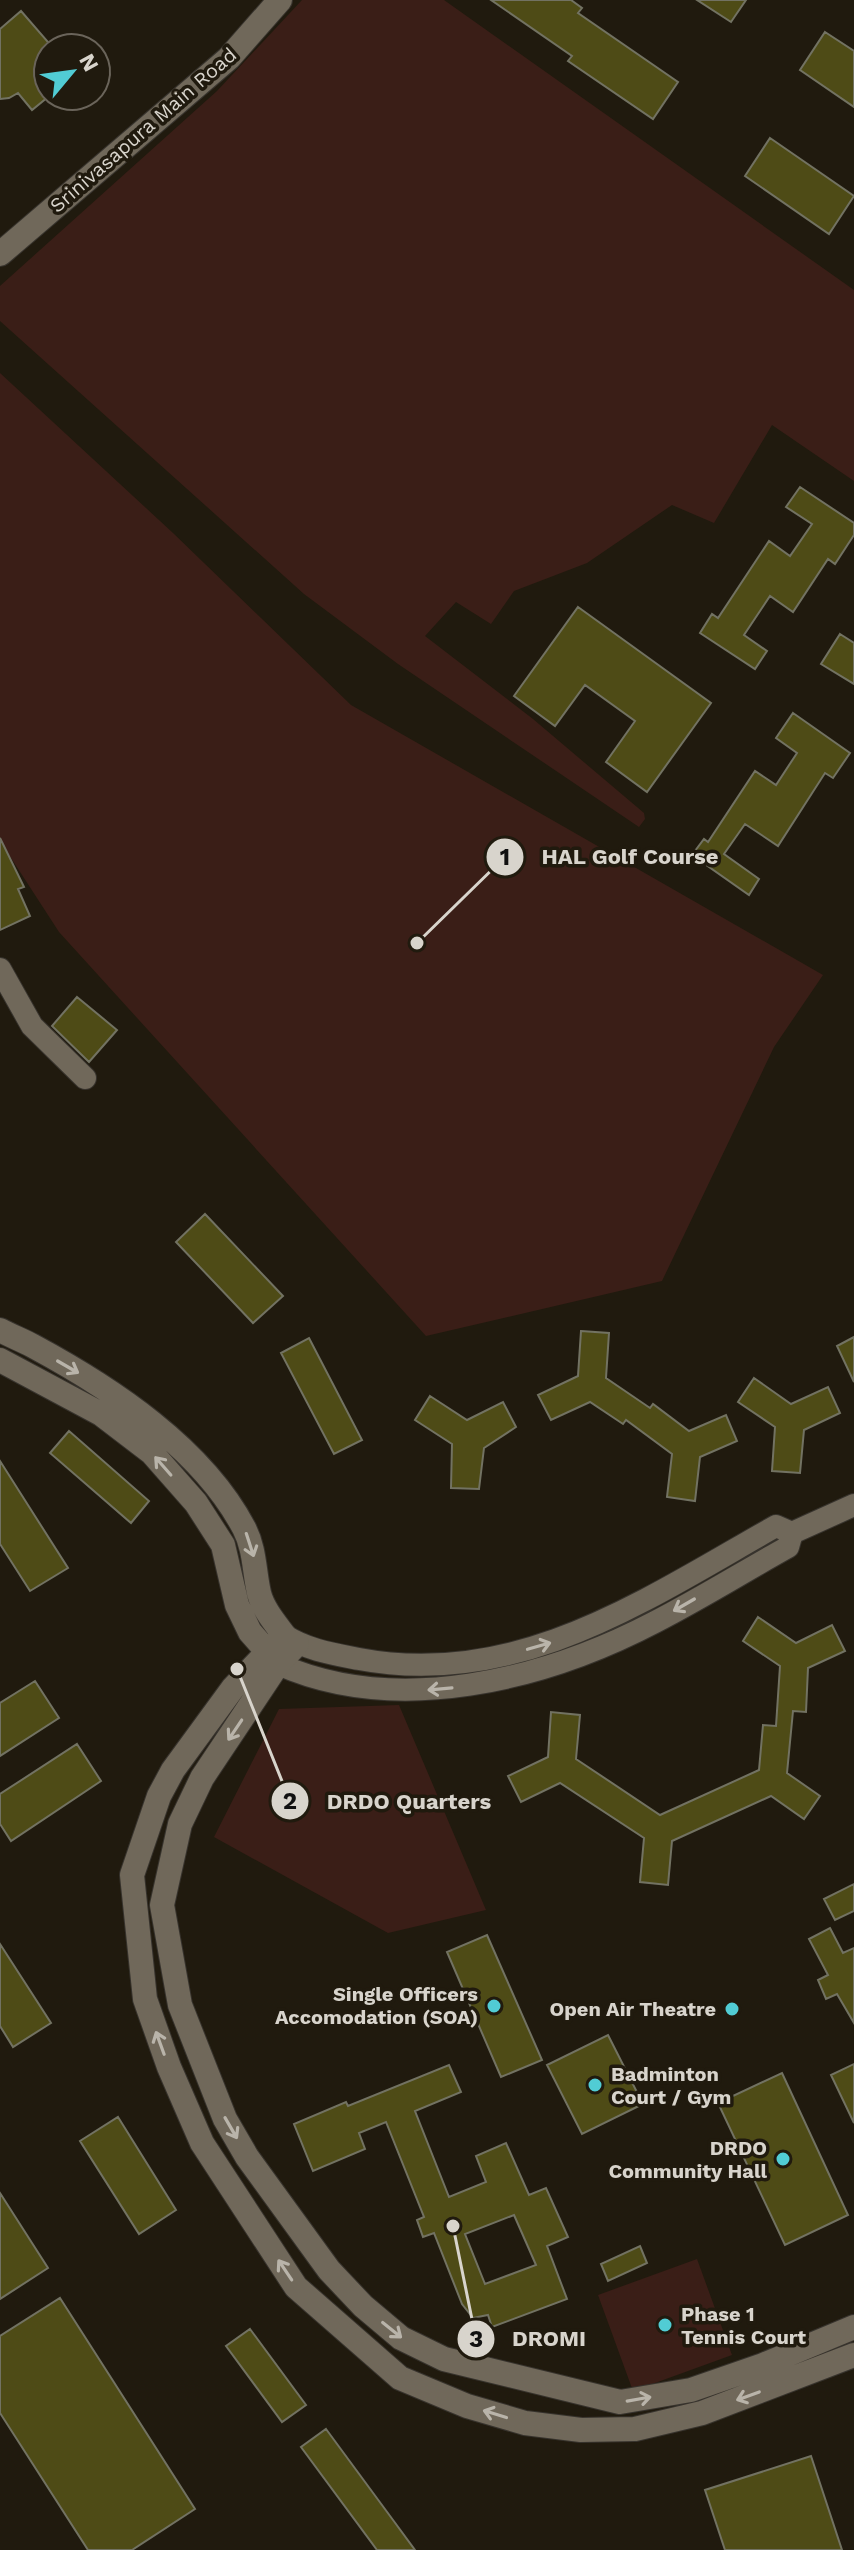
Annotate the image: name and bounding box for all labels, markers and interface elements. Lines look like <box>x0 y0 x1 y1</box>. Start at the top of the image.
north arrow <box>32 32 112 112</box>
street label: Srinivasapura Main Road <box>45 42 241 218</box>
text: N <box>74 49 104 76</box>
callout: HAL Golf Course <box>485 834 735 880</box>
text: 1 <box>500 843 510 871</box>
text: HAL Golf Course <box>541 844 719 869</box>
one-way arrow <box>56 1359 79 1375</box>
one-way arrow <box>154 1456 172 1476</box>
one-way arrow <box>244 1532 259 1557</box>
one-way arrow <box>673 1597 696 1613</box>
one-way arrow <box>525 1638 551 1653</box>
one-way arrow <box>427 1682 454 1697</box>
one-way arrow <box>227 1718 244 1740</box>
callout: DRDO Quarters <box>270 1778 507 1824</box>
text: 2 <box>283 1787 297 1815</box>
text: DRDO Quarters <box>327 1789 491 1814</box>
place label: Single Officers Accomodation (SOA) <box>275 1982 478 2029</box>
marker: Single Officers Accomodation (SOA) <box>485 1997 503 2015</box>
place label: Open Air Theatre <box>550 1997 716 2021</box>
marker: Open Air Theatre <box>723 2000 741 2018</box>
one-way arrow <box>152 2031 167 2056</box>
place label: Badminton Court / Gym <box>611 2062 731 2109</box>
marker: Badminton Court / Gym <box>586 2076 604 2094</box>
one-way arrow <box>223 2116 239 2139</box>
place label: DRDO Community Hall <box>608 2136 767 2183</box>
marker: DRDO Community Hall <box>774 2150 792 2168</box>
one-way arrow <box>277 2259 293 2282</box>
place label: Phase 1 Tennis Court <box>681 2302 806 2349</box>
callout: DROMI <box>456 2316 602 2362</box>
marker: Phase 1 Tennis Court <box>656 2316 674 2334</box>
one-way arrow <box>381 2322 402 2339</box>
text: 3 <box>469 2325 483 2353</box>
text: DROMI <box>512 2326 586 2351</box>
one-way arrow <box>626 2390 651 2405</box>
one-way arrow <box>736 2390 761 2404</box>
one-way arrow <box>482 2406 508 2421</box>

